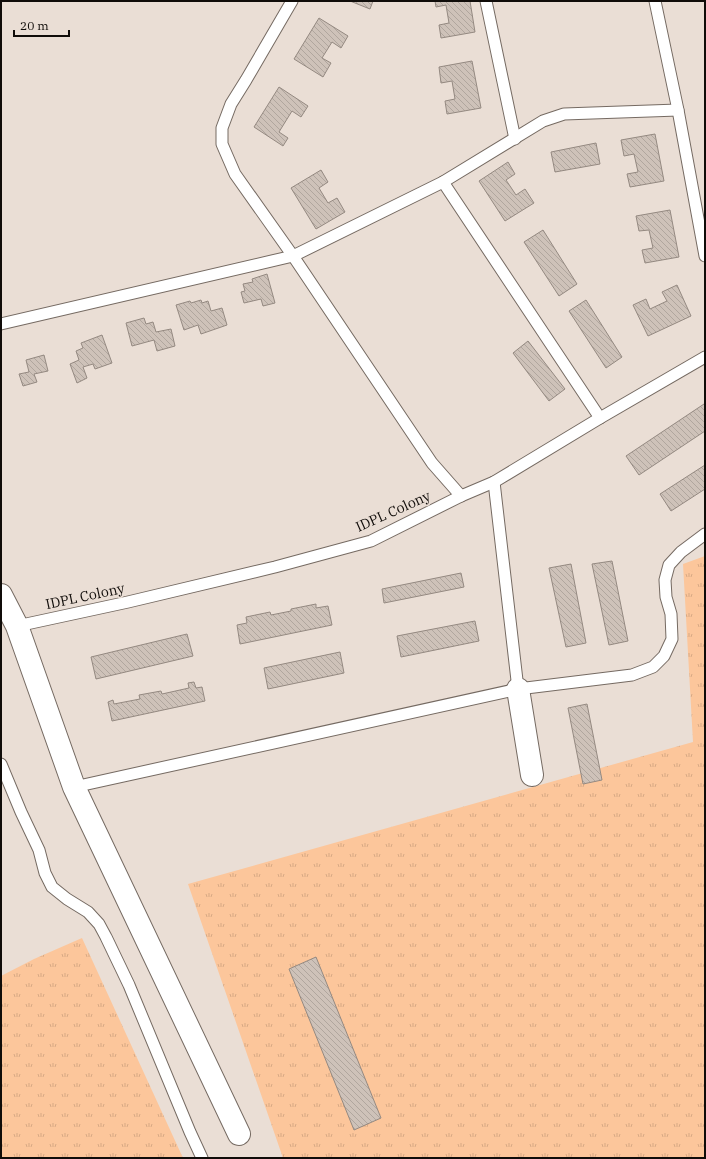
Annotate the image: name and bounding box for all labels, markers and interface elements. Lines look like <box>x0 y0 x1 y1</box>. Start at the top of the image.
scale bar <box>14 12 69 38</box>
text: 20 m <box>20 18 49 33</box>
street label: IDPL Colony <box>353 486 434 536</box>
street label: IDPL Colony <box>44 579 127 613</box>

